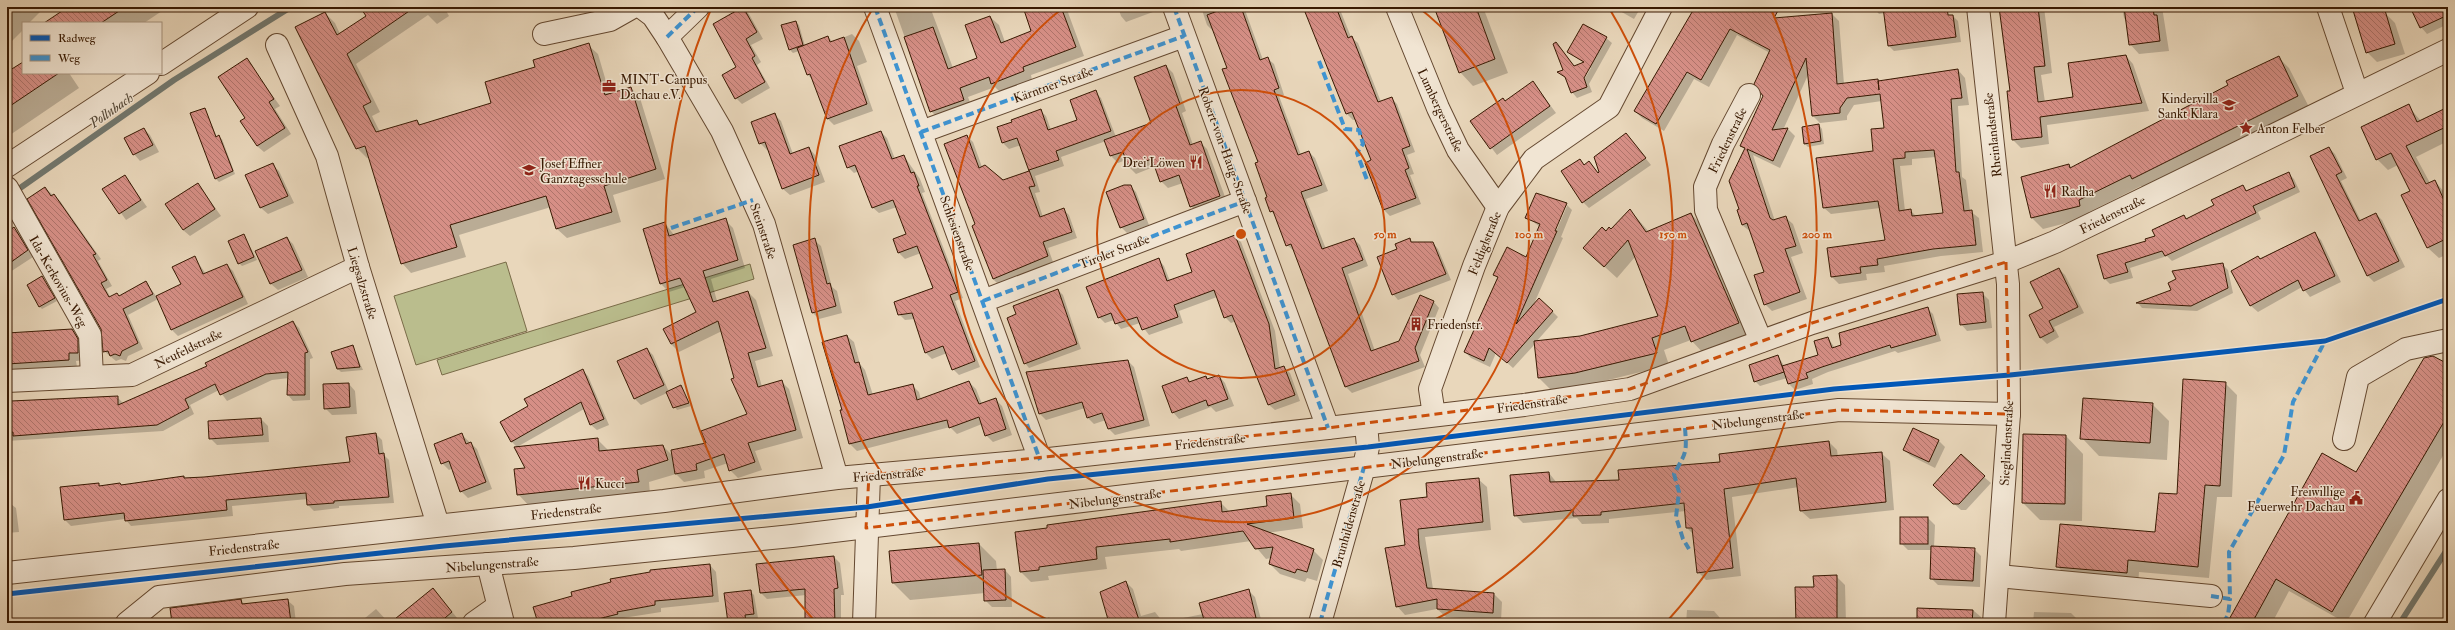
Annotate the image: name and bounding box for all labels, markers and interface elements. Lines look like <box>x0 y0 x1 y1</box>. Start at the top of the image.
legend <box>22 22 162 74</box>
text: Radweg <box>58 31 97 46</box>
text: Weg <box>57 51 81 66</box>
street label: Kärntner Straße <box>1011 63 1096 107</box>
street label: Lumbergerstraße <box>1414 66 1467 155</box>
place label: MINT-Campus Dachau e.V. <box>620 72 708 103</box>
office icon: MINT-Campus Dachau e.V. <box>601 78 617 94</box>
street label: Robert-von-Haug-Straße <box>1195 84 1256 217</box>
water label: Pollnbach <box>85 89 137 132</box>
street label: Rheinlandstraße <box>1981 91 2005 178</box>
place label: Kindervilla Sankt Klara <box>2158 91 2219 122</box>
school or university icon: Kindervilla Sankt Klara <box>2221 97 2237 113</box>
street label: Friedenstraße <box>1705 104 1751 176</box>
place icon: Anton Felber <box>2238 120 2254 136</box>
place label: Anton Felber <box>2256 121 2325 137</box>
restaurant icon: Drei Löwen <box>1188 154 1204 170</box>
place label: Drei Löwen <box>1122 155 1185 171</box>
place label: Josef Effner Ganztagesschule <box>539 156 628 187</box>
school or university icon: Josef Effner Ganztagesschule <box>521 162 537 178</box>
restaurant icon: Radha <box>2042 183 2058 199</box>
place label: Radha <box>2061 184 2095 200</box>
street label: Friedenstraße <box>2077 192 2149 238</box>
street label: Schlesienstraße <box>936 193 978 274</box>
street label: Steinstraße <box>746 201 780 262</box>
street label: Feldiglstraße <box>1465 209 1505 278</box>
centre of rings <box>1234 227 1248 241</box>
text: 50 m <box>1373 227 1397 242</box>
text: 100 m <box>1515 227 1544 242</box>
text: 150 m <box>1659 227 1687 242</box>
text: 200 m <box>1802 227 1833 242</box>
street label: Tiroler Straße <box>1077 231 1152 273</box>
street label: Ida-Kerkovius-Weg <box>25 233 91 331</box>
street label: Liegsalzstraße <box>343 245 381 322</box>
building icon: Friedenstr. <box>1408 316 1424 332</box>
place label: Friedenstr. <box>1427 317 1483 333</box>
street label: Neufeldstraße <box>152 325 226 372</box>
street label: Friedenstraße <box>1496 391 1569 417</box>
street label: Sieglindenstraße <box>1997 399 2017 486</box>
street label: Nibelungenstraße <box>1711 406 1806 434</box>
street label: Friedenstraße <box>1174 430 1247 454</box>
street label: Nibelungenstraße <box>1390 445 1485 473</box>
street label: Friedenstraße <box>852 464 925 486</box>
restaurant icon: Kucci <box>576 475 592 491</box>
place label: Kucci <box>595 476 625 492</box>
street label: Brunhildenstraße <box>1329 478 1369 570</box>
place label: Freiwillige Feuerwehr Dachau <box>2247 484 2346 515</box>
street label: Nibelungenstraße <box>1068 485 1163 513</box>
public building icon: Freiwillige Feuerwehr Dachau <box>2348 490 2364 506</box>
street label: Friedenstraße <box>530 500 603 524</box>
street label: Friedenstraße <box>208 536 281 560</box>
street label: Nibelungenstraße <box>445 554 540 576</box>

